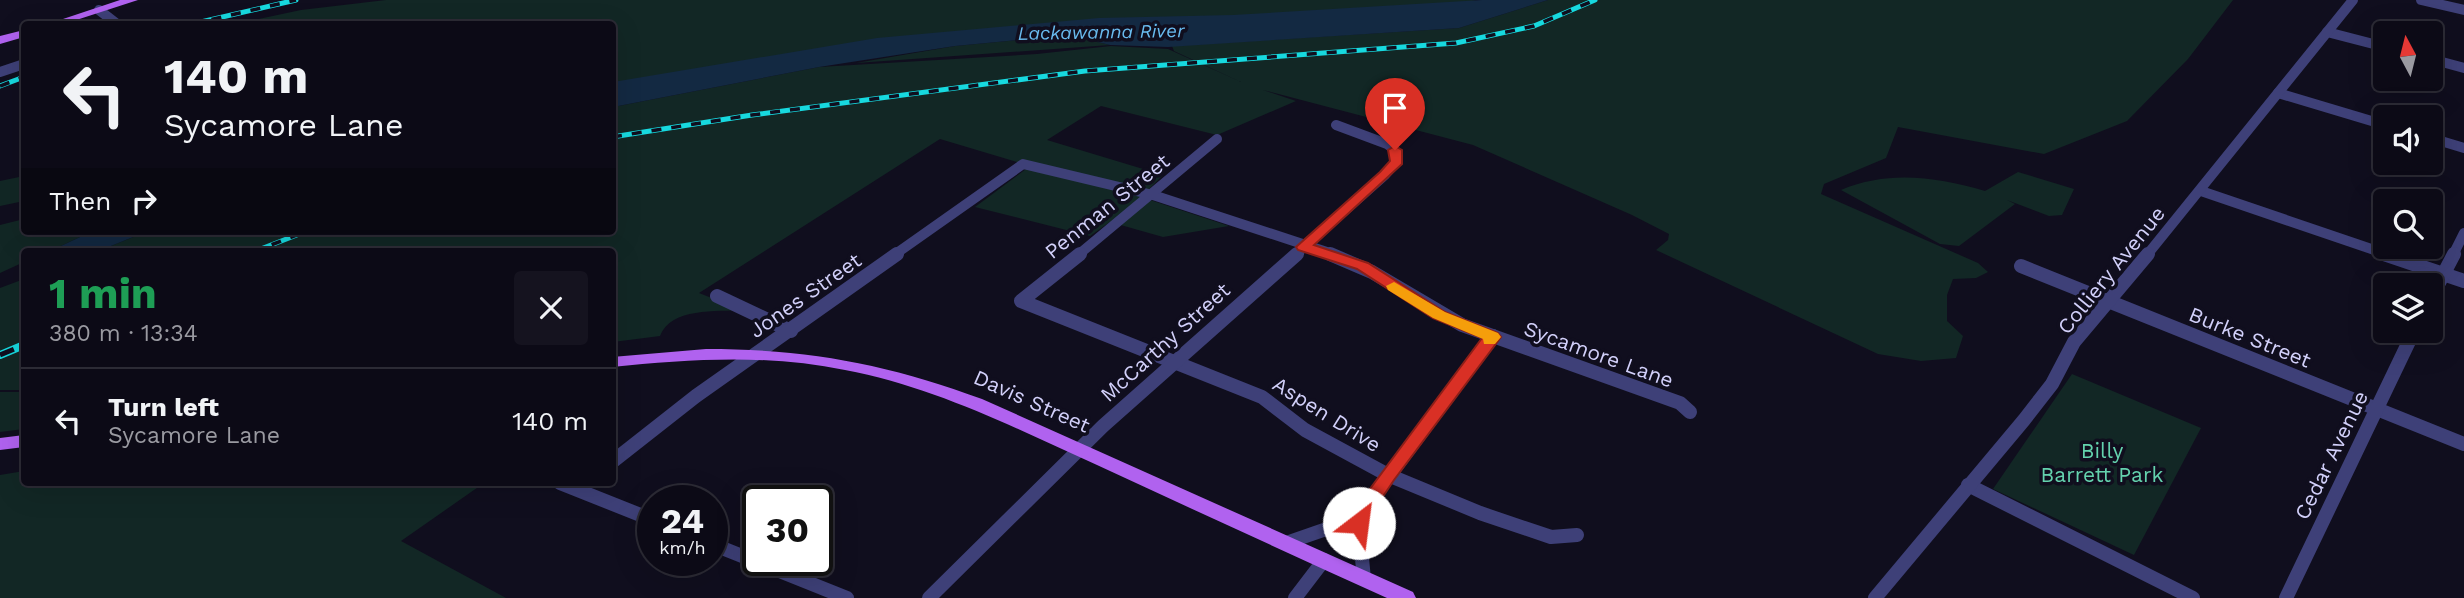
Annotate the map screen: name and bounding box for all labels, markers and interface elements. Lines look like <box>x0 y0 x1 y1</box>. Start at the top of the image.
water label: Lackawanna River <box>1017 19 1185 45</box>
north arrow <box>2373 21 2443 91</box>
map controls <box>2373 21 2443 343</box>
text: 140 m <box>164 47 308 105</box>
icon: left <box>49 49 140 140</box>
pin <box>1365 78 1425 150</box>
icon: arrive <box>1376 89 1414 127</box>
button: sound <box>2373 105 2443 175</box>
text: Sycamore Lane <box>164 106 403 144</box>
street label: Penman Street <box>1040 148 1174 264</box>
icon: right <box>125 182 163 220</box>
text: Then <box>49 186 111 216</box>
button: search <box>2373 189 2443 259</box>
street label: Colliery Avenue <box>2052 201 2170 339</box>
street label: Jones Street <box>744 247 866 343</box>
text: 1 min <box>49 269 157 318</box>
button: close <box>514 271 588 345</box>
button: layers <box>2373 273 2443 343</box>
street label: McCarthy Street <box>1095 277 1235 407</box>
street label: Burke Street <box>2185 301 2315 373</box>
street label: Sycamore Lane <box>1521 315 1677 393</box>
text: 380 m · 13:34 <box>49 320 198 347</box>
street label: Davis Street <box>970 364 1094 438</box>
street label: Aspen Drive <box>1268 371 1386 457</box>
street label: Cedar Avenue <box>2289 386 2373 524</box>
text: Turn left <box>108 392 219 422</box>
icon: left <box>49 402 87 440</box>
text: 140 m <box>512 406 588 436</box>
text: Sycamore Lane <box>108 422 280 449</box>
park label: Billy Barrett Park <box>2041 438 2163 487</box>
speed limit sign: 30 <box>742 485 833 576</box>
position arrow <box>1322 486 1396 560</box>
text: 24 <box>661 500 704 542</box>
text: km/h <box>659 537 706 558</box>

